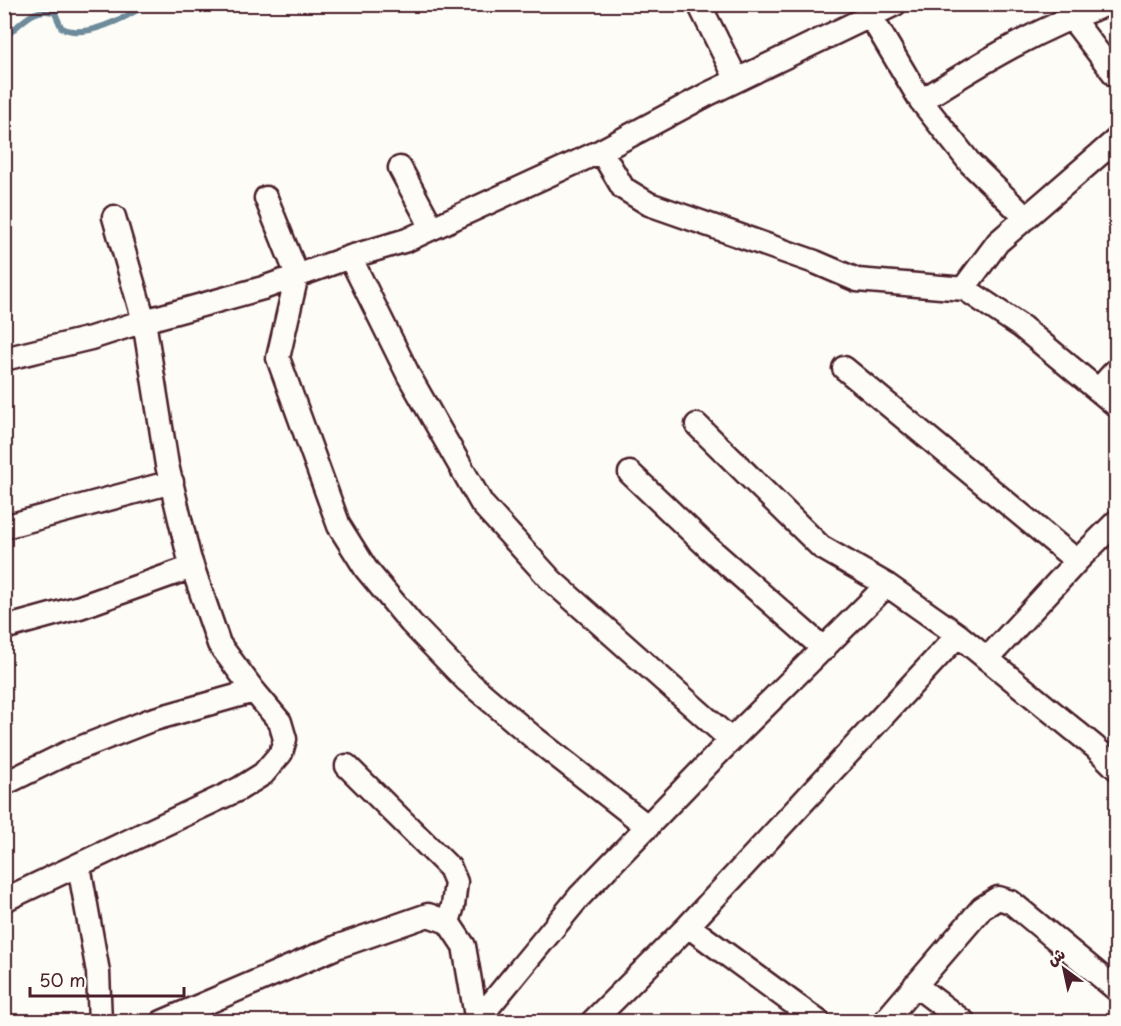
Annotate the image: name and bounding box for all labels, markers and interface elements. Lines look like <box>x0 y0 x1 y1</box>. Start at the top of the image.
north arrow <box>1034 939 1094 999</box>
text: ش <box>1041 941 1069 970</box>
scale bar <box>30 960 184 998</box>
text: 50 m <box>39 966 86 993</box>

